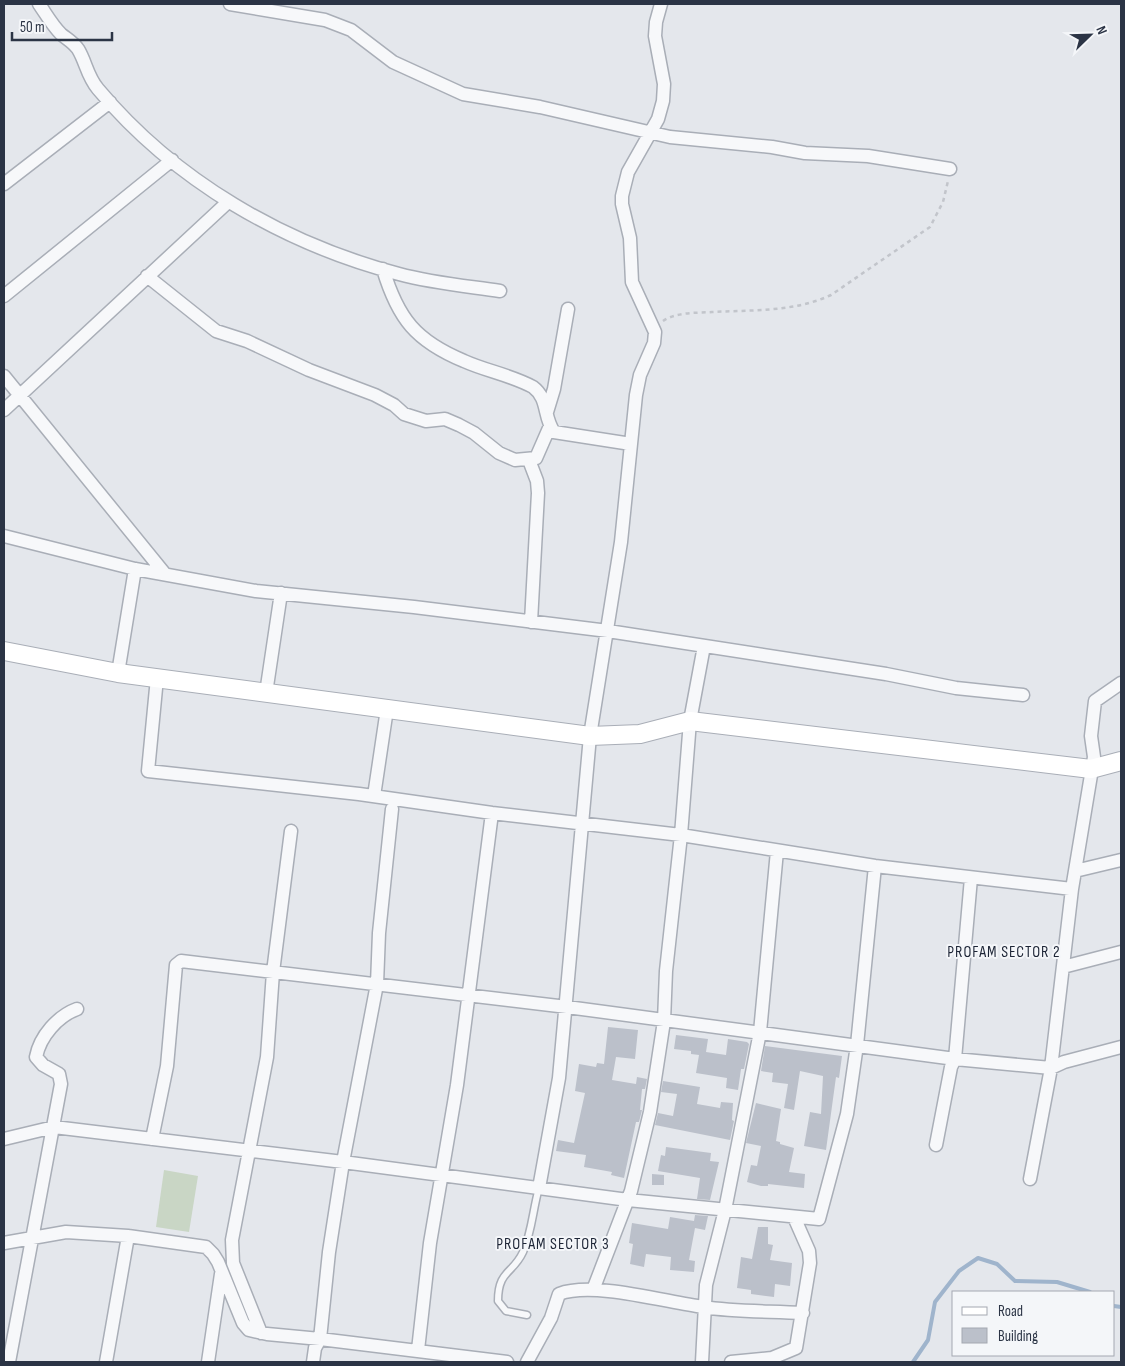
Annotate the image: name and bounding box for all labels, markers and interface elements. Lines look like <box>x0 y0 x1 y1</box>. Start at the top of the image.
scale bar <box>12 10 112 42</box>
north arrow <box>1065 10 1115 60</box>
text: 50 m <box>20 18 45 37</box>
text: N <box>1092 23 1111 37</box>
district label: PROFAM SECTOR 2 <box>947 943 1061 962</box>
district label: PROFAM SECTOR 3 <box>496 1235 610 1254</box>
legend <box>952 1291 1115 1356</box>
text: Road <box>998 1302 1023 1321</box>
text: Building <box>998 1327 1038 1346</box>

